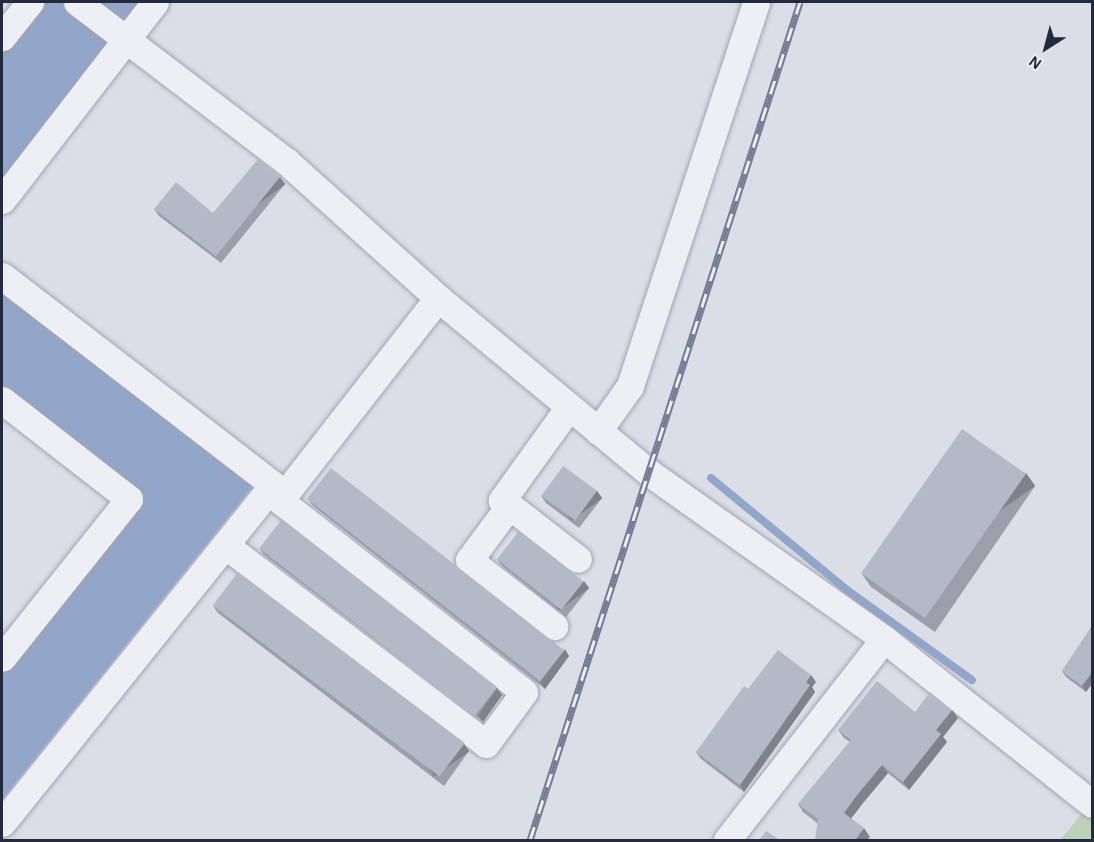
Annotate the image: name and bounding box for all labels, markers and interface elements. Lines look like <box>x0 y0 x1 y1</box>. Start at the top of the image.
north arrow <box>1016 18 1076 78</box>
text: N <box>1026 53 1045 72</box>

